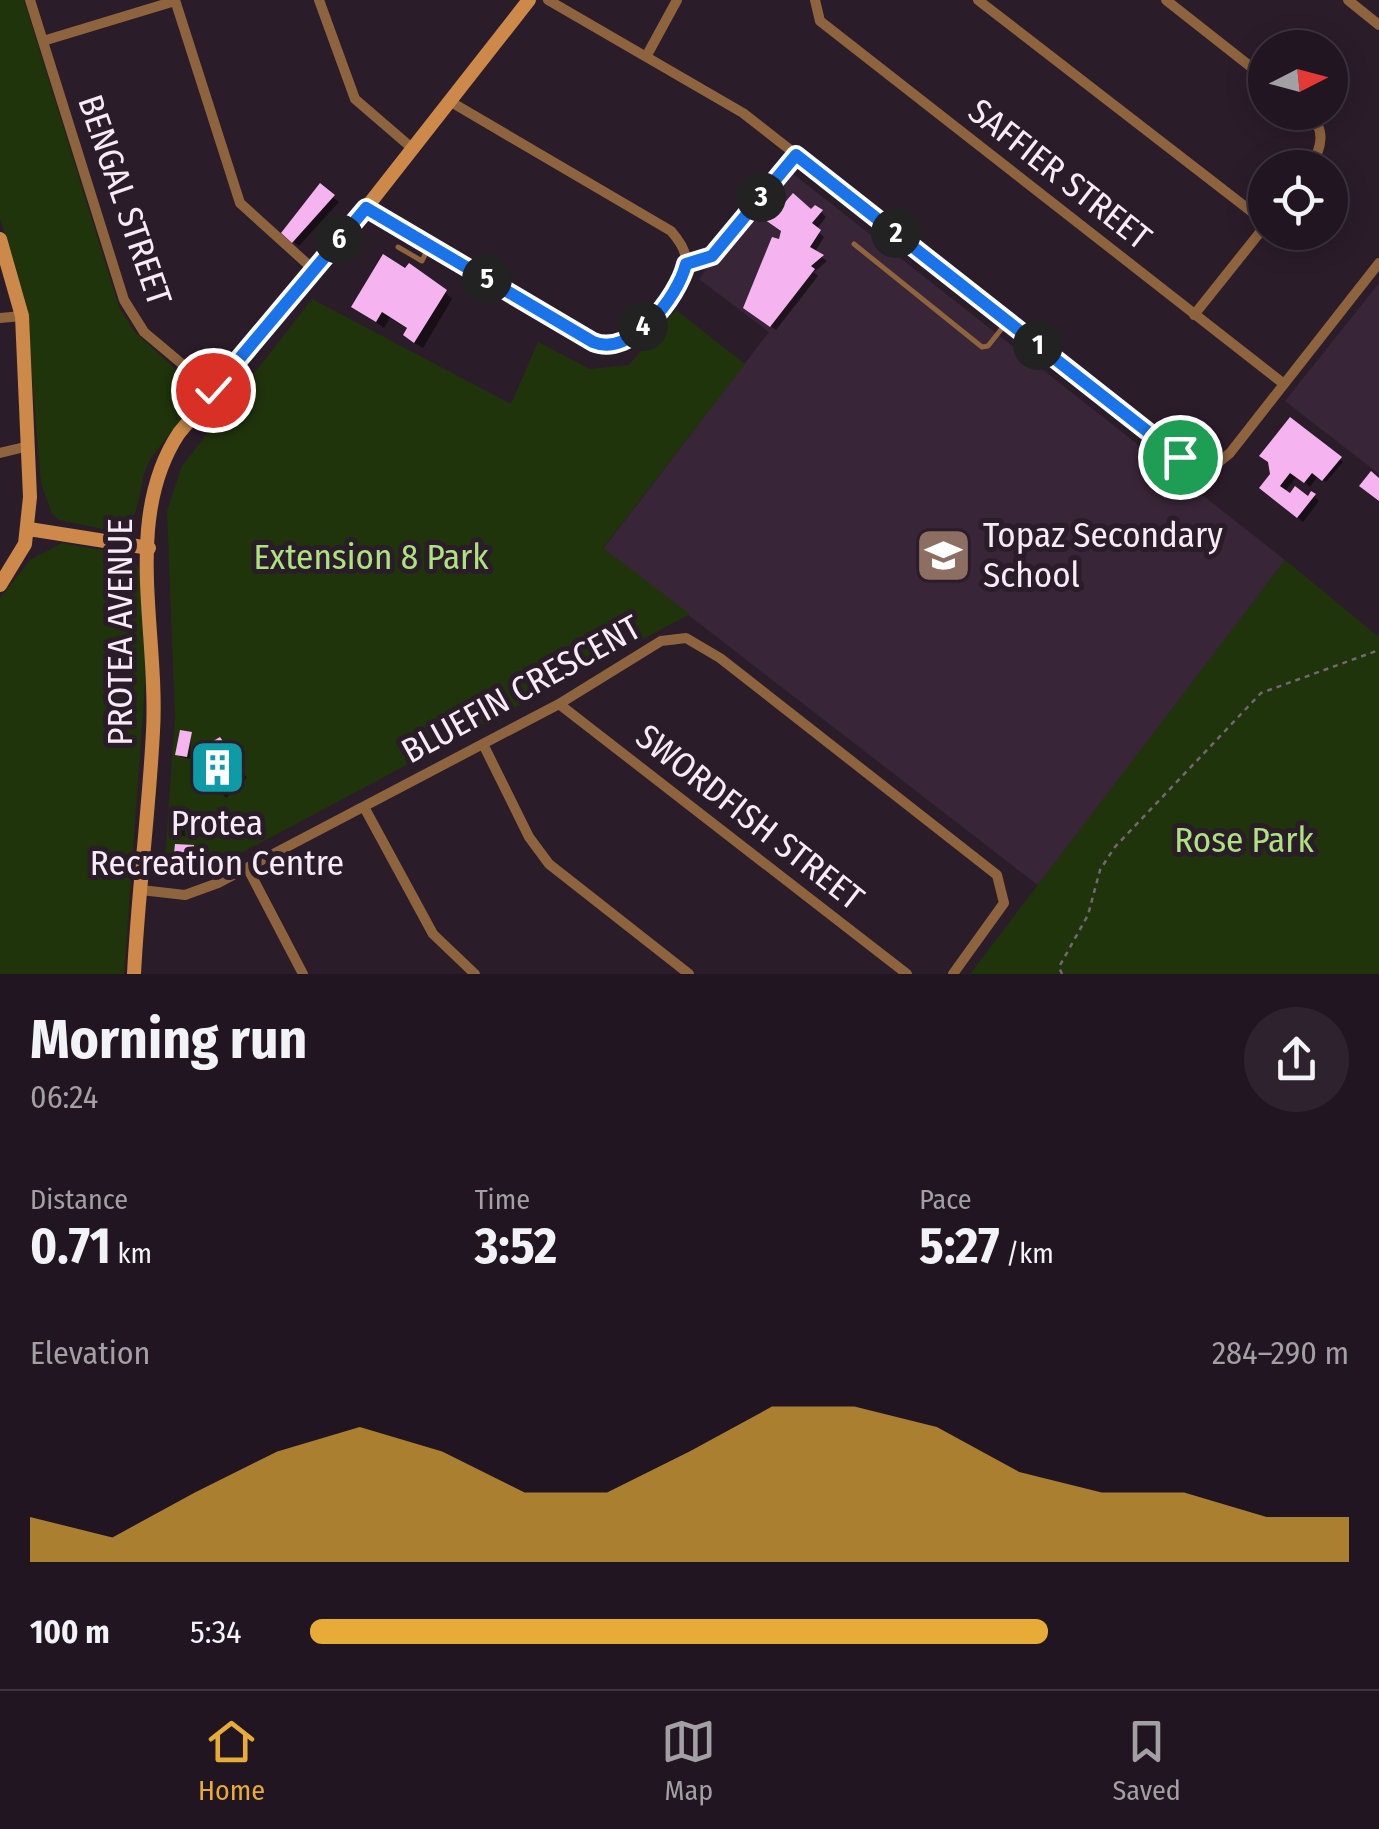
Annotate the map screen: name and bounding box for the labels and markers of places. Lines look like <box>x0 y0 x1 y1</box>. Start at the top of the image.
pin: 3 <box>736 172 786 222</box>
pin: 2 <box>871 208 921 258</box>
pin: 6 <box>314 214 364 264</box>
pin: 5 <box>462 254 512 304</box>
pin: 4 <box>618 301 668 351</box>
pin: 1 <box>1013 320 1063 370</box>
pin <box>171 348 256 433</box>
pin <box>1138 415 1223 500</box>
place label: Topaz Secondary School <box>983 514 1223 596</box>
school or university icon: Topaz Secondary School <box>914 525 974 585</box>
building icon: Protea Recreation Centre <box>187 737 247 797</box>
place label: Protea Recreation Centre <box>90 802 344 884</box>

